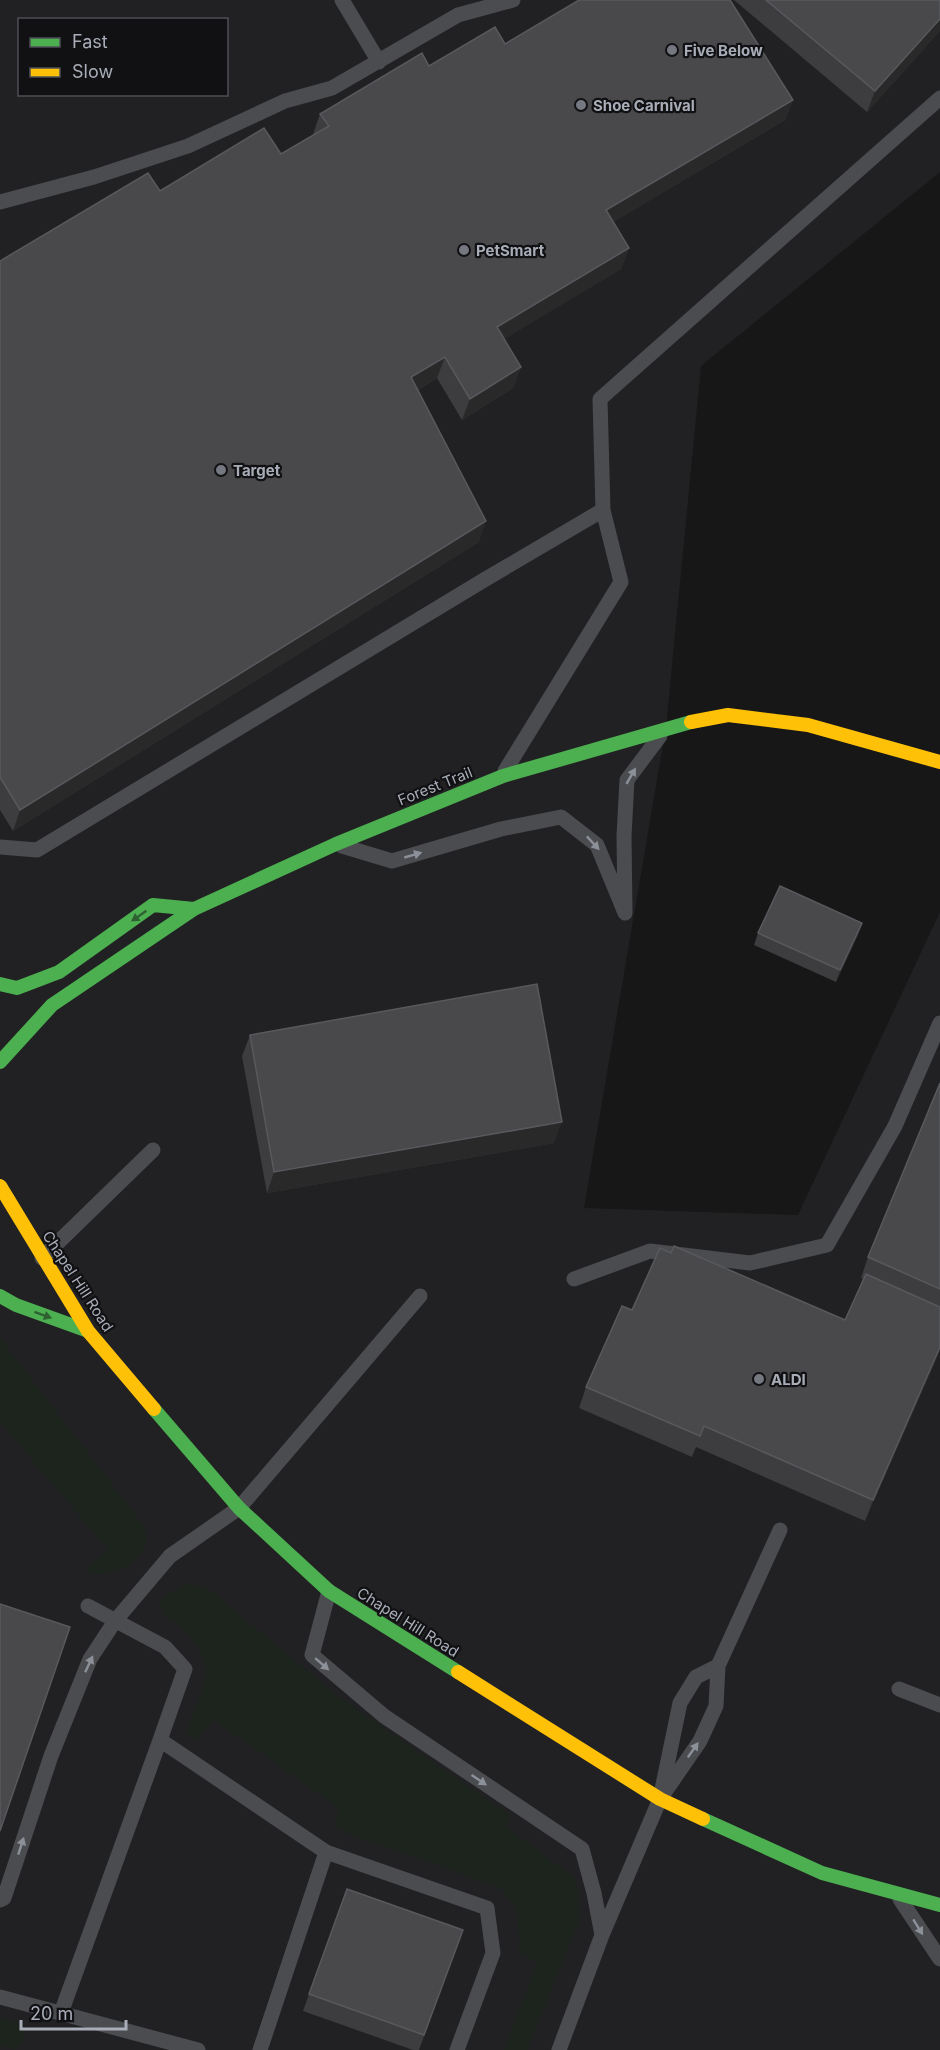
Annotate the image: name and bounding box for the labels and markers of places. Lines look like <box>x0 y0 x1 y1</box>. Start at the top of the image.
place label: Five Below <box>684 41 763 60</box>
marker: Five Below <box>665 43 679 57</box>
place label: Shoe Carnival <box>593 96 695 115</box>
marker: Shoe Carnival <box>574 98 588 112</box>
place label: PetSmart <box>476 241 545 260</box>
marker: PetSmart <box>457 243 471 257</box>
place label: Target <box>233 461 281 480</box>
marker: Target <box>214 463 228 477</box>
place label: ALDI <box>771 1370 806 1389</box>
marker: ALDI <box>752 1372 766 1386</box>

